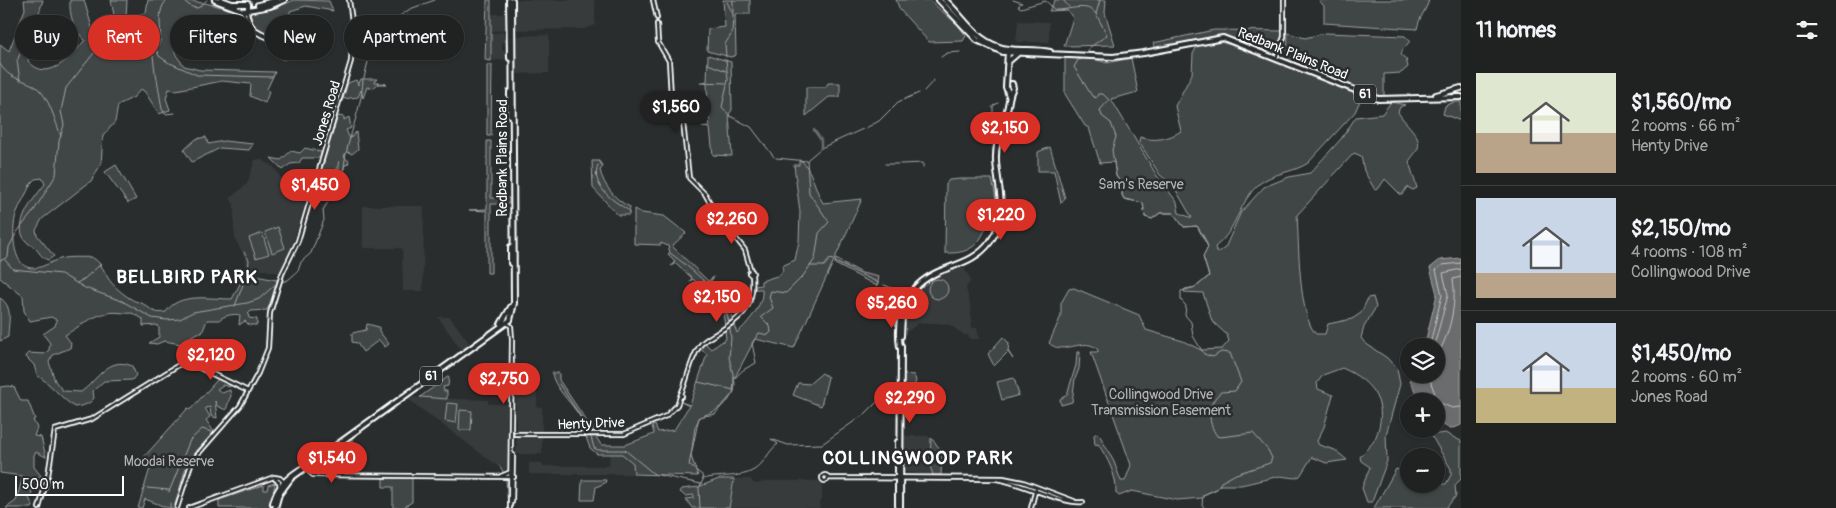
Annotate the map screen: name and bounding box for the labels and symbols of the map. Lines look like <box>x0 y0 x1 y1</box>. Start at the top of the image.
street label: Redbank Plains Road <box>1235 24 1351 83</box>
street label: Jones Road <box>309 78 344 148</box>
road number: 61 <box>1354 85 1376 104</box>
pin: $1,560 <box>635 90 717 133</box>
street label: Redbank Plains Road <box>494 99 511 217</box>
pin: $2,150 <box>964 112 1046 154</box>
pin: $1,450 <box>274 168 356 211</box>
park label: Sam's Reserve <box>1098 176 1184 193</box>
pin: $1,220 <box>960 198 1042 241</box>
pin: $2,260 <box>691 202 773 245</box>
district label: BELLBIRD PARK <box>116 265 258 289</box>
pin: $2,150 <box>676 280 758 323</box>
pin: $5,260 <box>851 286 933 329</box>
pin: $2,120 <box>170 338 252 381</box>
pin: $2,750 <box>463 362 545 405</box>
road number: 61 <box>420 366 442 386</box>
pin: $2,290 <box>869 382 951 424</box>
park label: Collingwood Drive Transmission Easement <box>1091 386 1231 419</box>
street label: Henty Drive <box>557 414 625 433</box>
pin: $1,540 <box>291 442 373 484</box>
district label: COLLINGWOOD PARK <box>823 446 1013 470</box>
park label: Moodai Reserve <box>124 453 214 470</box>
scale bar <box>15 473 124 496</box>

